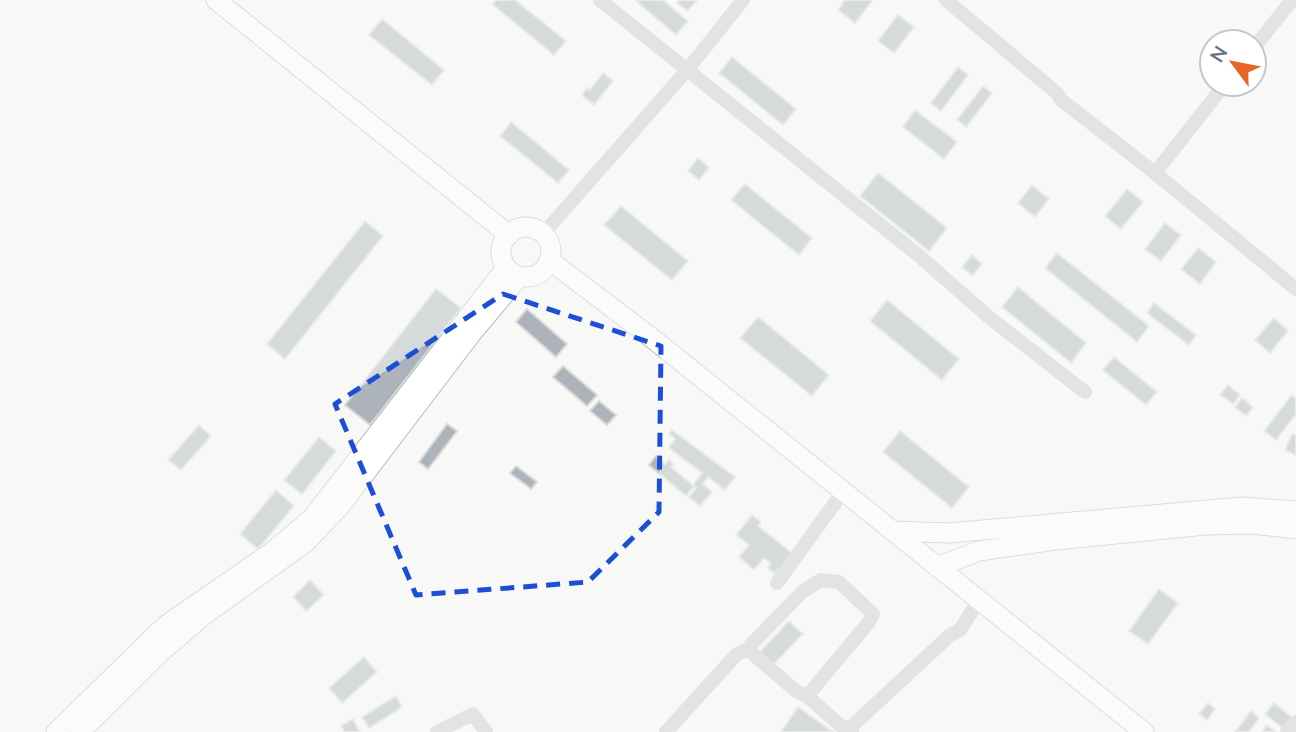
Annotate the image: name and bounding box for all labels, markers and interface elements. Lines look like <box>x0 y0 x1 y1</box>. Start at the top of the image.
north arrow <box>1198 28 1268 98</box>
text: N <box>1205 41 1232 66</box>

